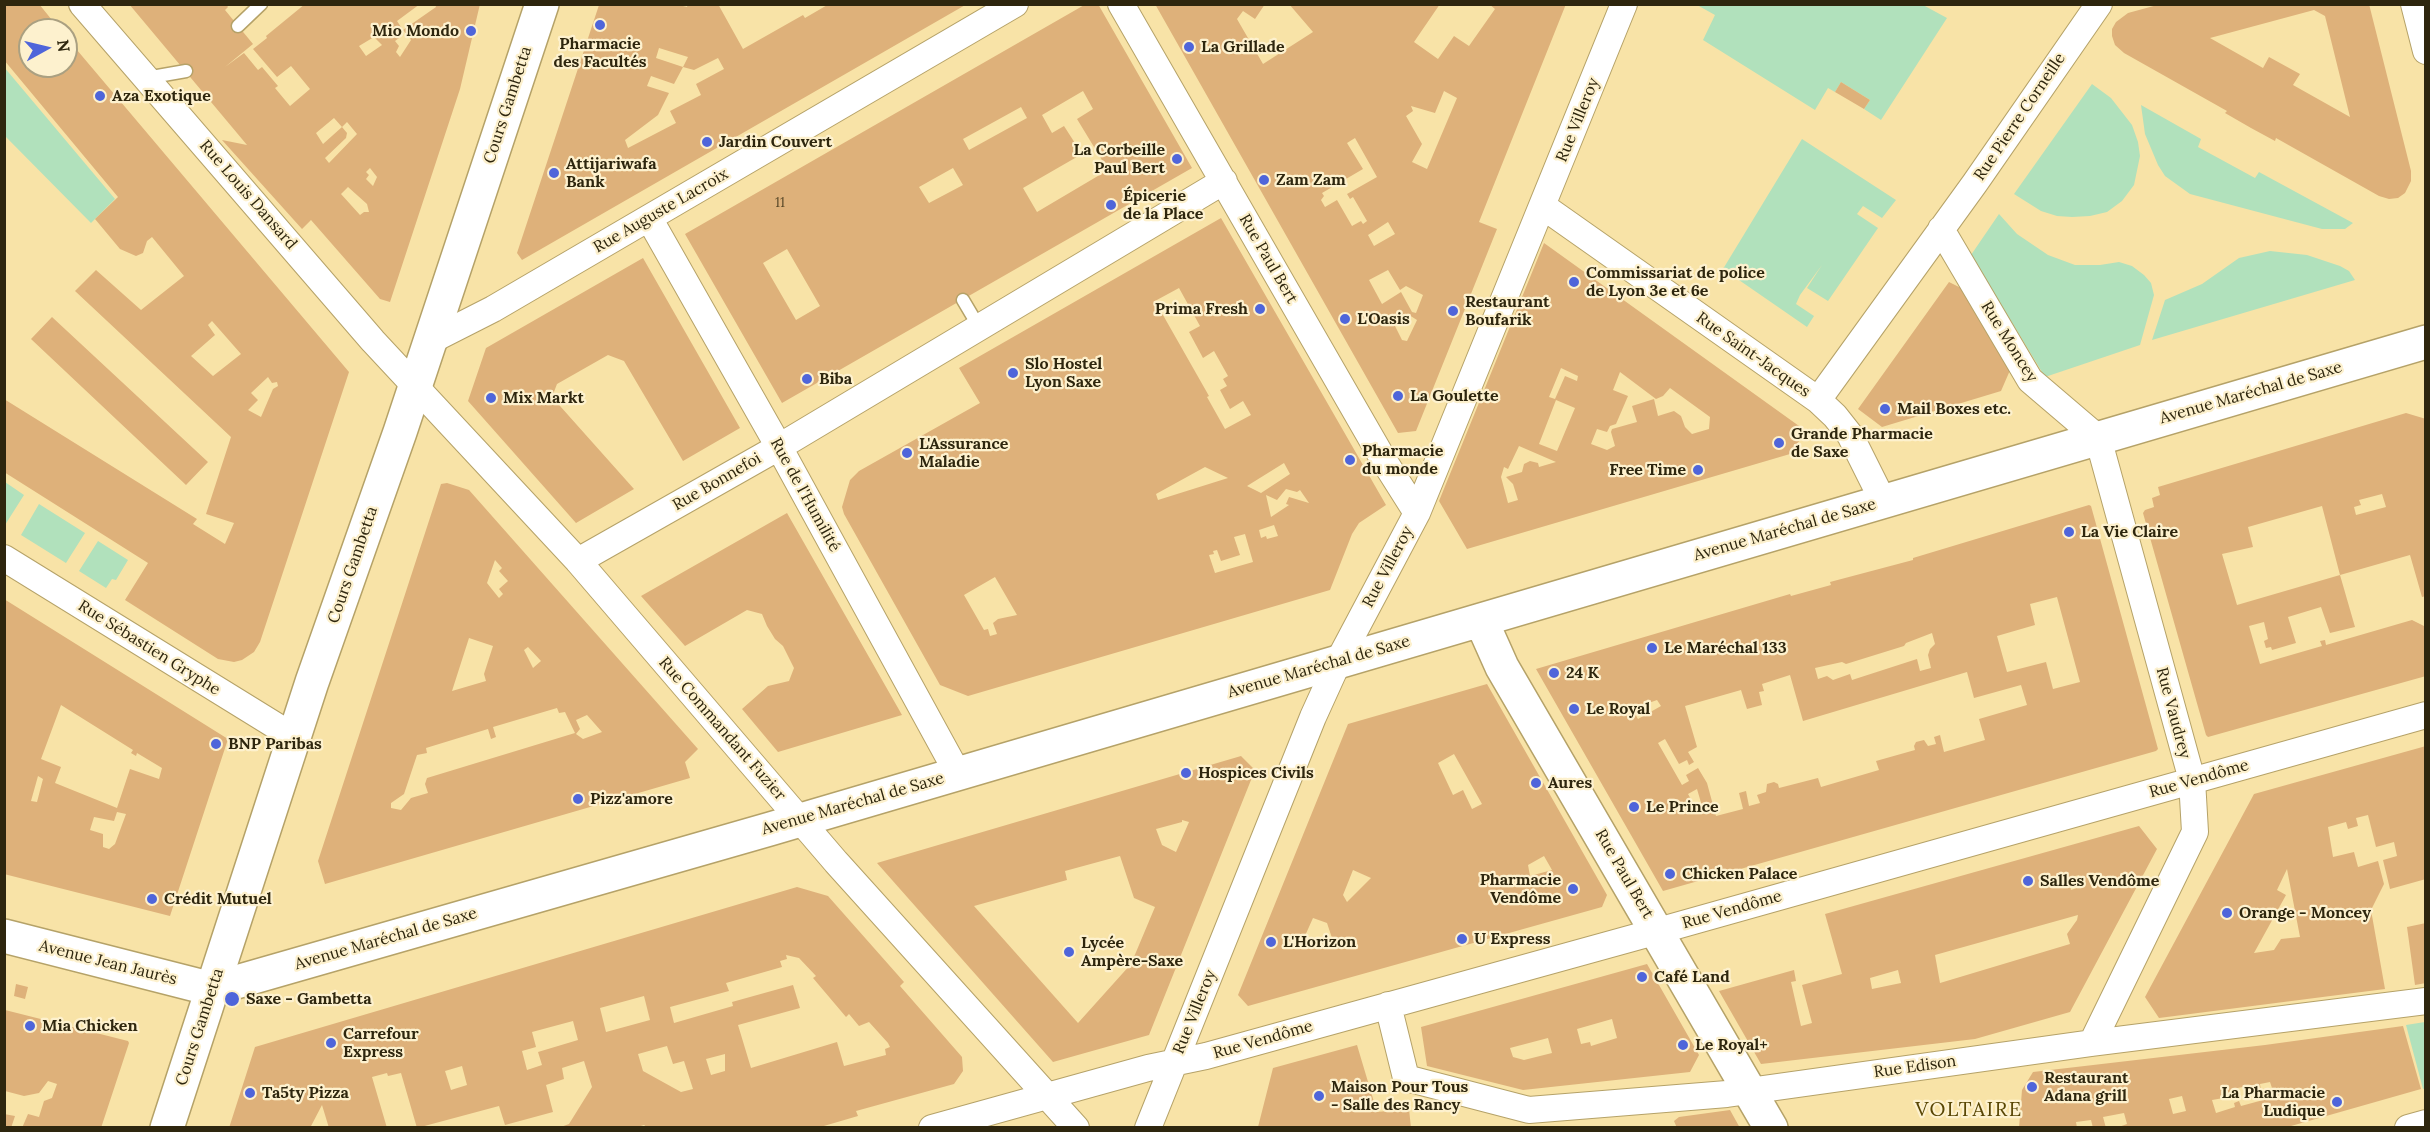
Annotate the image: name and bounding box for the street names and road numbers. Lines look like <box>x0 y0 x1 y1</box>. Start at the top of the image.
street label: Cours Gambetta <box>480 44 536 166</box>
street label: Rue Pierre Corneille <box>1970 50 2070 184</box>
street label: Rue Villeroy <box>1552 75 1604 165</box>
street label: Rue Louis Dansard <box>195 136 301 254</box>
street label: Rue Auguste Lacroix <box>590 165 732 257</box>
street label: Rue Paul Bert <box>1235 211 1301 307</box>
street label: Rue Moncey <box>1977 298 2041 386</box>
street label: Rue Saint-Jacques <box>1692 309 1814 401</box>
street label: Avenue Maréchal de Saxe <box>2158 358 2344 428</box>
street label: Rue de l'Humilité <box>766 435 844 555</box>
street label: Rue Bonnefoi <box>669 449 765 515</box>
street label: Avenue Maréchal de Saxe <box>1692 495 1878 565</box>
street label: Cours Gambetta <box>324 504 382 626</box>
street label: Rue Villeroy <box>1359 523 1417 611</box>
street label: Rue Sébastien Gryphe <box>74 596 224 700</box>
street label: Avenue Maréchal de Saxe <box>1226 632 1412 702</box>
street label: Rue Commandant Fuzier <box>654 653 790 805</box>
street label: Rue Vaudrey <box>2152 665 2194 761</box>
street label: Rue Vendôme <box>2147 756 2251 802</box>
street label: Avenue Maréchal de Saxe <box>760 769 946 839</box>
street label: Rue Paul Bert <box>1591 826 1657 922</box>
street label: Rue Vendôme <box>1680 887 1784 933</box>
street label: Avenue Maréchal de Saxe <box>293 904 479 974</box>
street label: Avenue Jean Jaurès <box>37 937 179 989</box>
street label: Cours Gambetta <box>172 966 228 1088</box>
street label: Rue Villeroy <box>1169 967 1221 1057</box>
street label: Rue Vendôme <box>1211 1017 1315 1063</box>
street label: Rue Edison <box>1873 1052 1957 1082</box>

